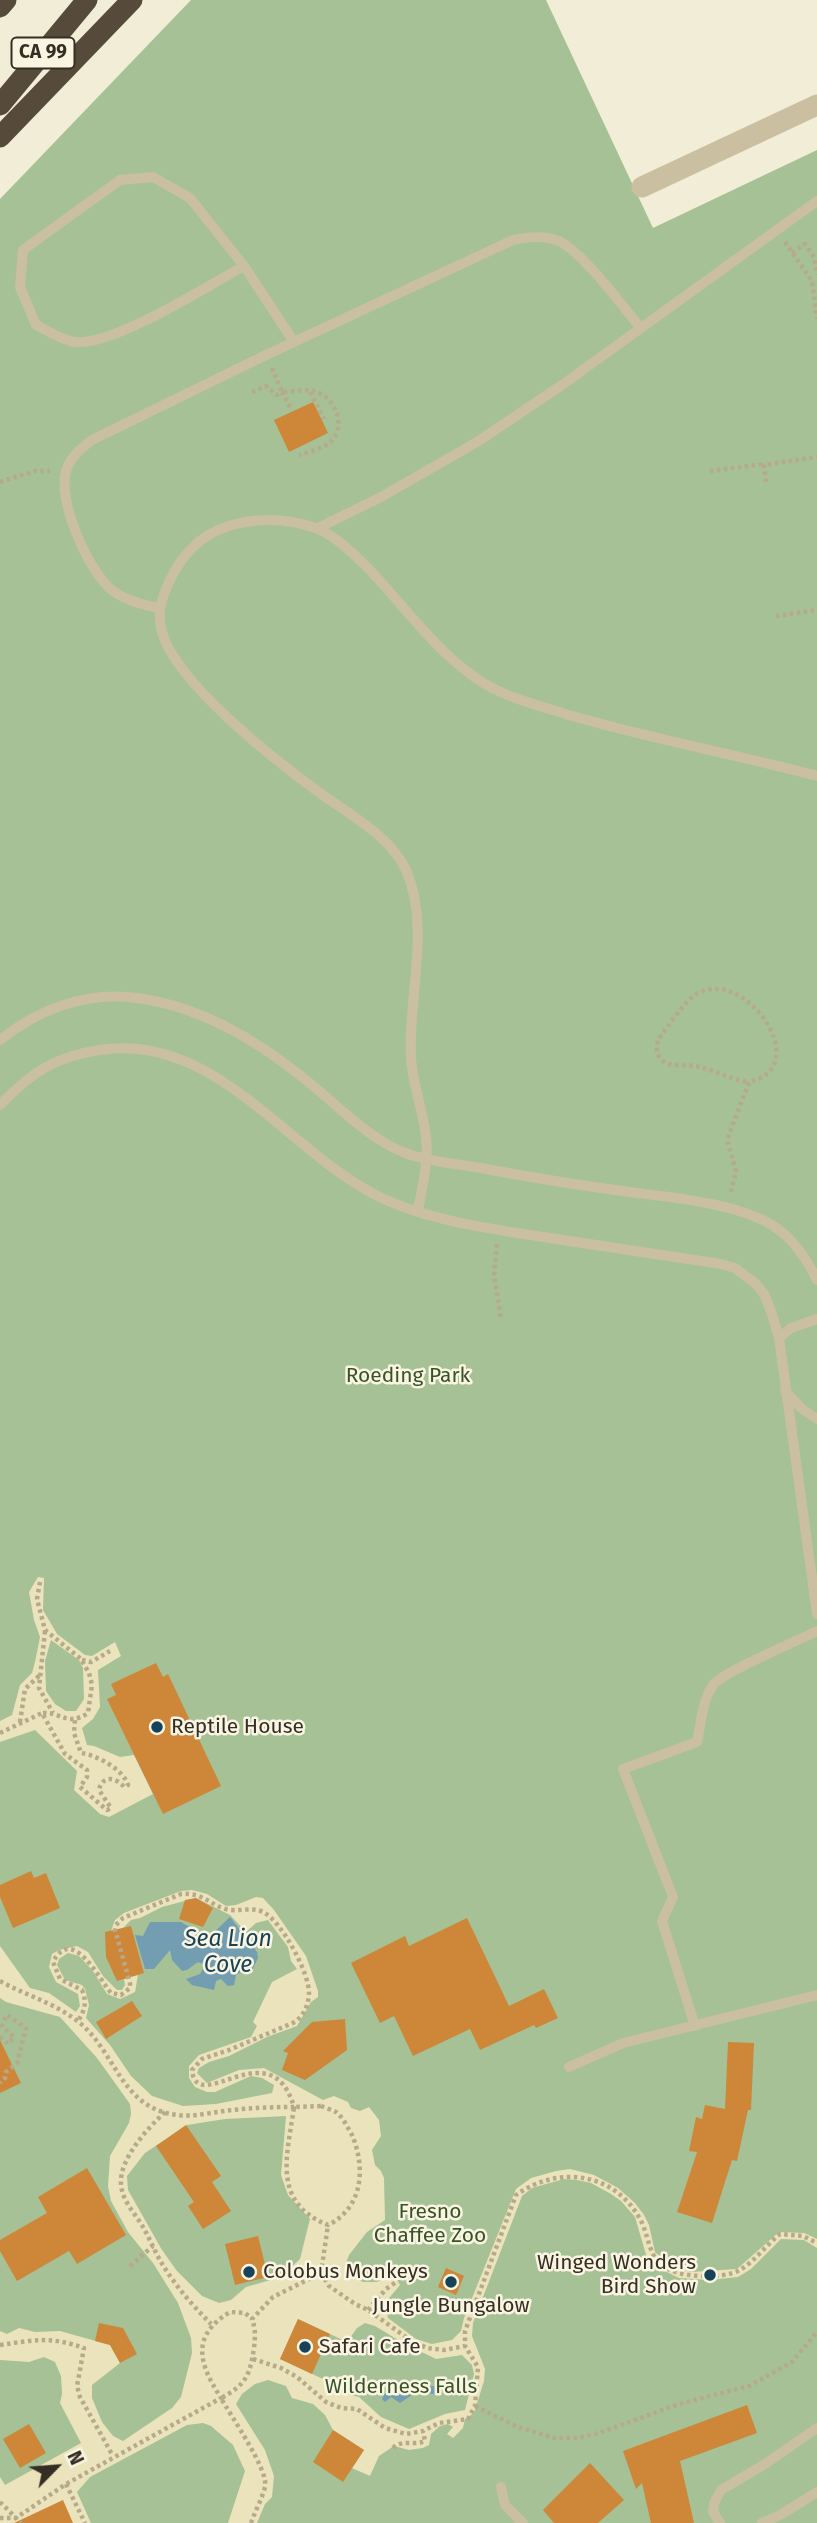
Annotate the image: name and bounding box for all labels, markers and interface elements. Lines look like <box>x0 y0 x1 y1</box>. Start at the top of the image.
road number: CA 99 <box>12 38 74 68</box>
park label: Roeding Park <box>346 1363 470 1389</box>
place label: Reptile House <box>171 1714 304 1740</box>
marker: Reptile House <box>149 1719 165 1735</box>
water label: Sea Lion Cove <box>184 1926 272 1980</box>
park label: Fresno Chaffee Zoo <box>374 2199 486 2249</box>
place label: Winged Wonders Bird Show <box>537 2250 696 2300</box>
place label: Colobus Monkeys <box>263 2259 428 2285</box>
marker: Colobus Monkeys <box>241 2264 257 2280</box>
marker: Winged Wonders Bird Show <box>702 2267 718 2283</box>
marker: Jungle Bungalow <box>443 2274 459 2290</box>
place label: Jungle Bungalow <box>372 2293 530 2319</box>
place label: Safari Cafe <box>319 2334 421 2360</box>
marker: Safari Cafe <box>297 2339 313 2355</box>
park label: Wilderness Falls <box>325 2374 477 2400</box>
north arrow <box>21 2432 91 2502</box>
text: N <box>62 2447 89 2468</box>

